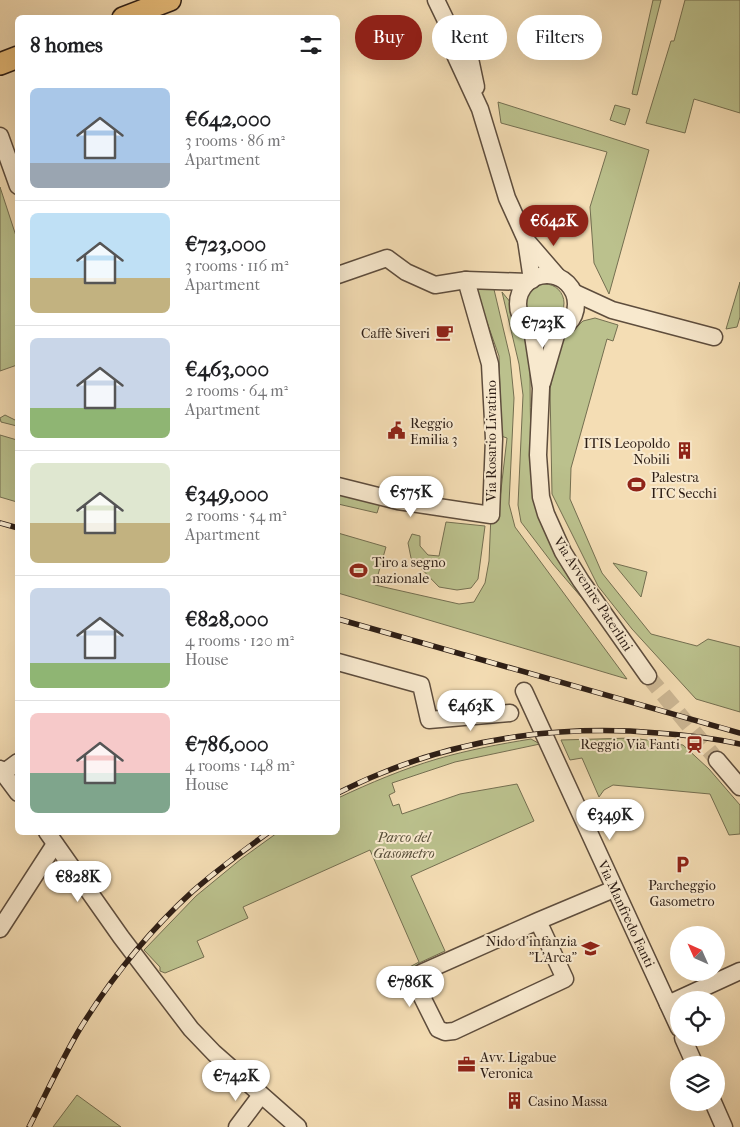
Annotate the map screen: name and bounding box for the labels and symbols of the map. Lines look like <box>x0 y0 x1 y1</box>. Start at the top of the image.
pin: €642K <box>519 204 589 247</box>
pin: €723K <box>508 306 578 349</box>
cafe icon: Caffè Siveri <box>434 323 454 343</box>
place label: Caffè Siveri <box>361 325 430 342</box>
street label: Via Rosario Livatino <box>483 380 500 503</box>
place label: Reggio Emilia 3 <box>410 415 458 448</box>
public building icon: Reggio Emilia 3 <box>386 421 406 441</box>
place label: ITIS Leopoldo Nobili <box>584 435 670 468</box>
building icon: ITIS Leopoldo Nobili <box>674 441 694 461</box>
place label: Palestra ITC Secchi <box>651 469 717 502</box>
sports icon: Palestra ITC Secchi <box>627 475 647 495</box>
pin: €575K <box>376 476 446 518</box>
street label: Via Avvenire Paterlini <box>549 533 636 654</box>
place label: Tiro a segno nazionale <box>372 554 446 587</box>
sports icon: Tiro a segno nazionale <box>348 560 368 580</box>
pin: €463K <box>436 690 506 732</box>
station icon: Reggio Via Fanti <box>684 734 704 754</box>
place label: Reggio Via Fanti <box>580 736 680 753</box>
pin: €349K <box>575 798 645 841</box>
park label: Parco del Gasometro <box>373 829 435 862</box>
parking icon: Parcheggio Gasometro <box>672 855 692 875</box>
street label: Via Manfredo Fanti <box>593 857 658 970</box>
pin: €828K <box>43 860 113 903</box>
place label: Parcheggio Gasometro <box>648 877 716 910</box>
north arrow <box>670 926 725 981</box>
place label: Nido d'infanzia "L'Arca" <box>486 933 578 966</box>
school or university icon: Nido d'infanzia "L'Arca" <box>581 939 601 959</box>
pin: €786K <box>375 966 445 1008</box>
place label: Avv. Ligabue Veronica <box>479 1049 557 1082</box>
office icon: Avv. Ligabue Veronica <box>456 1055 476 1075</box>
pin: €742K <box>201 1060 271 1102</box>
building icon: Casino Massa <box>504 1091 524 1111</box>
place label: Casino Massa <box>528 1093 608 1110</box>

